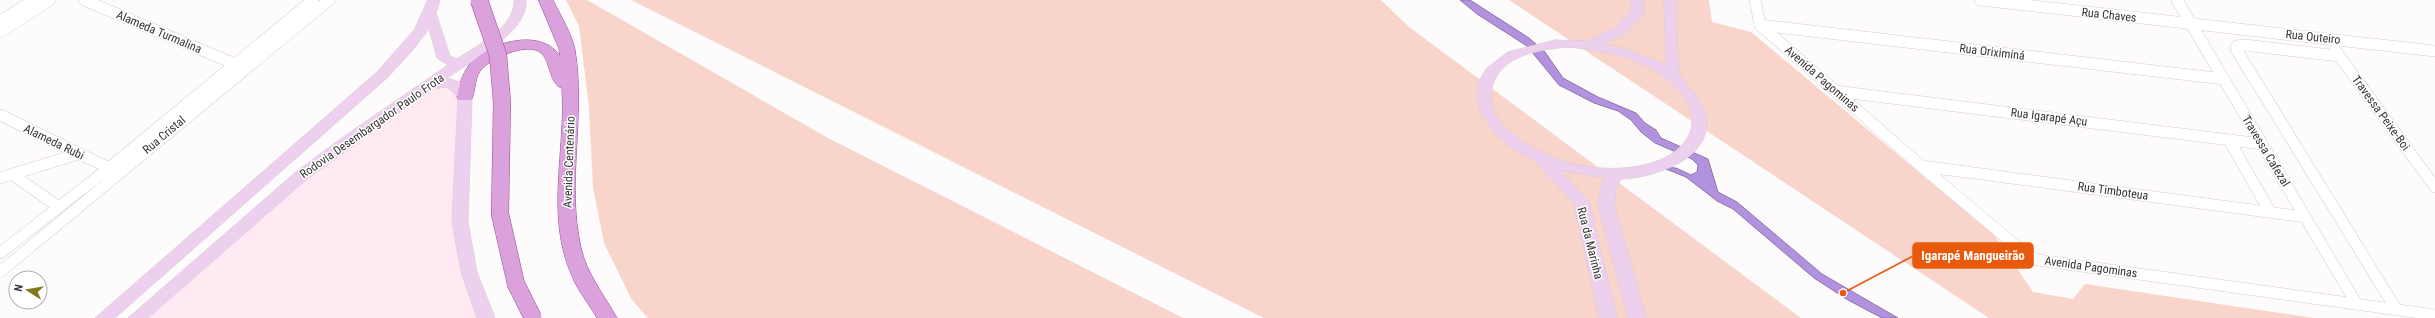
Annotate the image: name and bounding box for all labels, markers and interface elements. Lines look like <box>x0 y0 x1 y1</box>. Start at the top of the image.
street label: Rua Chaves <box>2081 5 2137 25</box>
street label: Alameda Turmalina <box>114 8 204 56</box>
street label: Rua Outeiro <box>2285 27 2341 47</box>
street label: Rua Oriximiná <box>1959 41 2026 63</box>
street label: Avenida Pagominas <box>1782 43 1862 115</box>
street label: Rodovia Desembargador Paulo Frota <box>297 71 447 181</box>
street label: Travessa Peixe-Boi <box>2349 73 2413 153</box>
street label: Rua Igarapé Açu <box>2010 105 2088 129</box>
street label: Rua Cristal <box>140 113 188 157</box>
street label: Travessa Cafezal <box>2239 113 2293 189</box>
street label: Avenida Centenário <box>560 116 578 208</box>
street label: Alameda Rubi <box>22 121 86 163</box>
street label: Rua Timboteua <box>2077 179 2149 203</box>
street label: Rua da Marinha <box>1574 206 1606 281</box>
callout: Igarapé Mangueirão <box>1913 243 2033 268</box>
text: Igarapé Mangueirão <box>1921 248 2025 263</box>
street label: Avenida Pagominas <box>2044 254 2138 280</box>
north arrow <box>8 270 48 310</box>
text: N <box>12 283 26 293</box>

